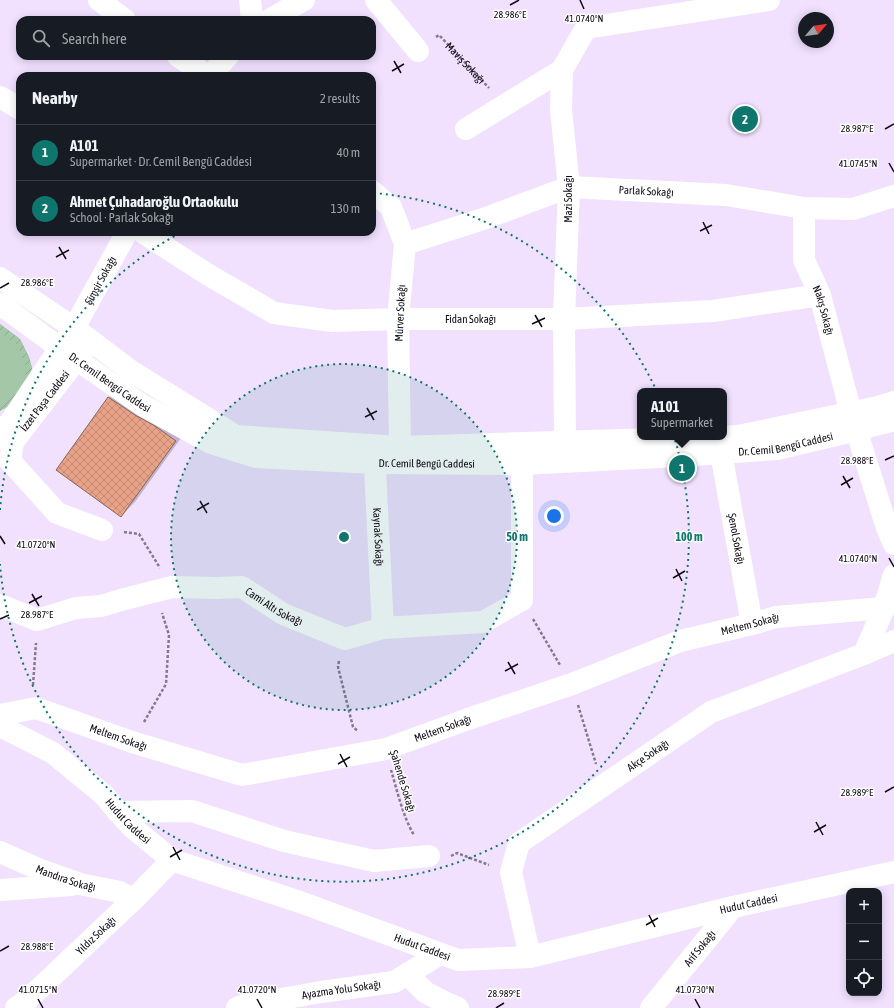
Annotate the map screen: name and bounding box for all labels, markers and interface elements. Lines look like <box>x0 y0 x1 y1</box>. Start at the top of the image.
text: 28.986°E <box>494 9 527 20</box>
north arrow <box>798 12 834 48</box>
text: 41.0740°N <box>565 13 603 24</box>
search box <box>16 16 376 60</box>
icon: search <box>30 27 52 49</box>
text: Search here <box>62 30 127 47</box>
street label: Maviş Sokağı <box>443 40 488 86</box>
text: Nearby <box>32 88 78 108</box>
text: 2 results <box>320 91 360 106</box>
pin: 2 <box>732 104 758 134</box>
text: 28.987°E <box>841 123 874 134</box>
text: A101 <box>70 137 99 154</box>
text: 1 <box>42 145 48 160</box>
text: 40 m <box>337 145 360 160</box>
text: Supermarket · Dr. Cemil Bengü Caddesi <box>70 154 252 169</box>
text: 41.0745°N <box>839 158 877 169</box>
street label: Mazi Sokağı <box>562 175 574 223</box>
street label: Parlak Sokağı <box>618 184 674 198</box>
text: Ahmet Çuhadaroğlu Ortaokulu <box>70 193 239 210</box>
text: 2 <box>42 201 48 216</box>
text: 130 m <box>331 201 360 216</box>
text: School · Parlak Sokağı <box>70 210 173 225</box>
street label: Şimşir Sokağı <box>82 254 118 307</box>
text: 28.986°E <box>21 277 54 288</box>
street label: Nakış Sokağı <box>810 283 836 336</box>
street label: Mürver Sokağı <box>393 284 407 342</box>
street label: Fidan Sokağı <box>445 313 496 325</box>
street label: Dr. Cemil Bengü Caddesi <box>67 350 153 415</box>
street label: İzzet Paşa Caddesi <box>18 368 72 433</box>
popup <box>637 388 727 440</box>
text: A101 <box>651 398 680 415</box>
text: Supermarket <box>651 415 713 430</box>
street label: Dr. Cemil Bengü Caddesi <box>738 430 834 458</box>
pin: 1 <box>669 453 695 483</box>
text: 28.988°E <box>841 455 874 466</box>
street label: Dr. Cemil Bengü Caddesi <box>378 457 475 470</box>
your location <box>544 506 564 526</box>
street label: Kaynak Sokağı <box>371 507 386 567</box>
street label: Şenol Sokağı <box>726 512 747 565</box>
centre of rings <box>337 530 351 544</box>
text: 50 m <box>506 530 528 544</box>
text: 100 m <box>675 530 703 544</box>
text: 41.0720°N <box>17 539 55 550</box>
text: 41.0740°N <box>839 553 877 564</box>
street label: Cami Altı Sokağı <box>243 585 305 627</box>
text: 28.987°E <box>21 609 54 620</box>
street label: Meltem Sokağı <box>720 611 779 637</box>
street label: Meltem Sokağı <box>412 712 473 744</box>
street label: Meltem Sokağı <box>88 722 148 752</box>
street label: Akçe Sokağı <box>625 737 671 774</box>
street label: Şahende Sokağı <box>388 749 418 813</box>
text: 28.989°E <box>841 787 874 798</box>
street label: Hudut Caddesi <box>103 796 153 846</box>
street label: Mandıra Sokağı <box>34 863 97 893</box>
map controls <box>846 888 882 996</box>
button: + <box>846 888 882 924</box>
street label: Hudut Caddesi <box>718 892 779 916</box>
street label: Yıldız Sokağı <box>73 914 118 957</box>
button: − <box>846 924 882 960</box>
street label: Arif Sokağı <box>681 928 718 969</box>
street label: Hudut Caddesi <box>393 931 452 963</box>
text: 28.988°E <box>21 941 54 952</box>
button: locate <box>846 960 882 996</box>
street label: Ayazma Yolu Sokağı <box>301 978 381 1001</box>
text: 41.0715°N <box>19 984 57 995</box>
text: 41.0720°N <box>238 984 276 995</box>
text: 41.0730°N <box>676 984 714 995</box>
text: 28.989°E <box>488 988 521 999</box>

